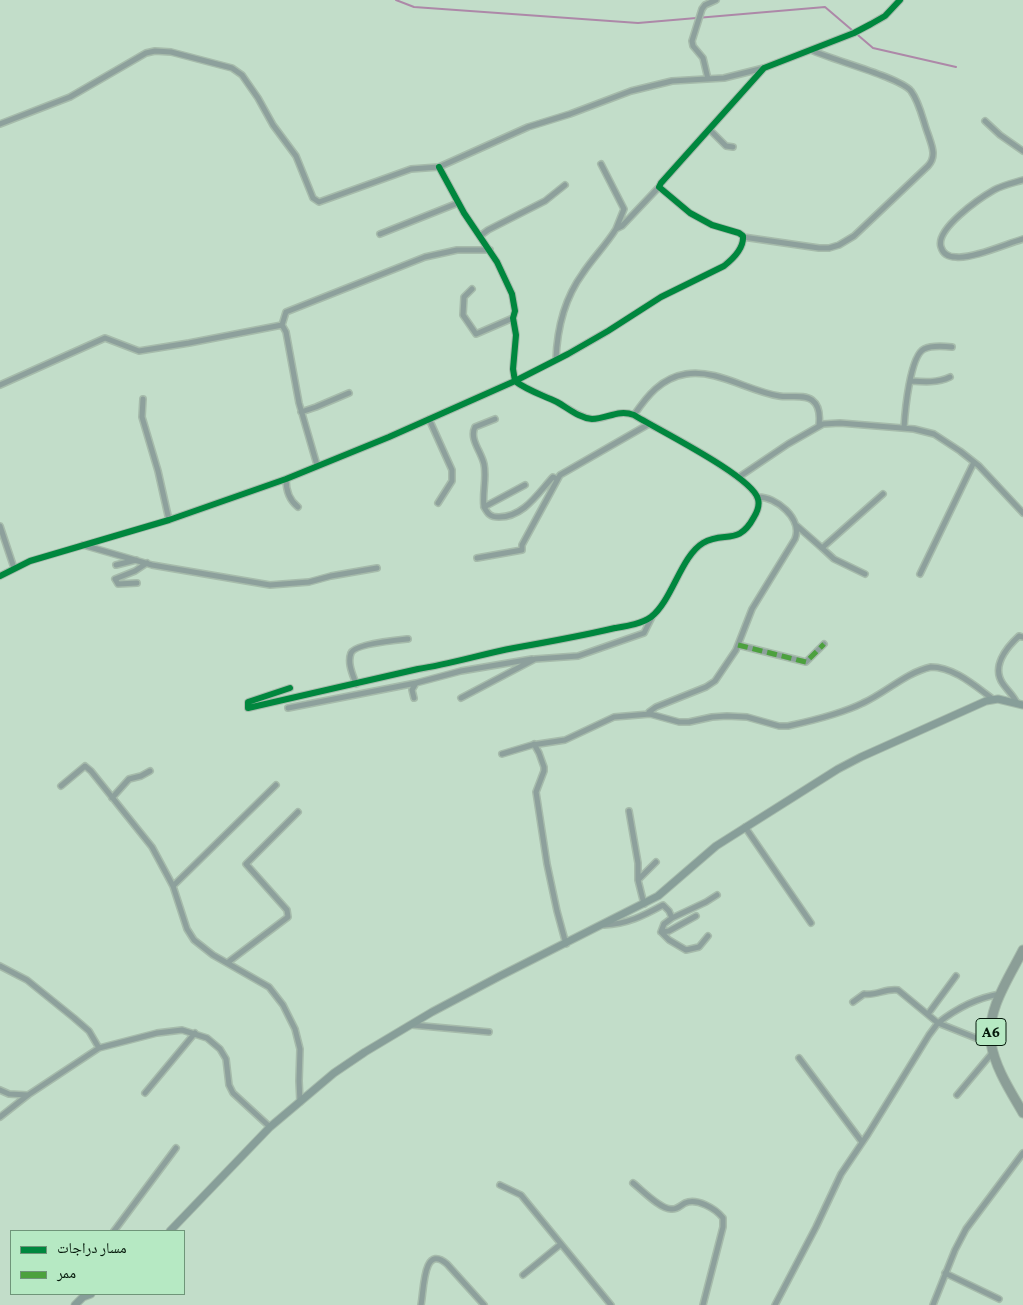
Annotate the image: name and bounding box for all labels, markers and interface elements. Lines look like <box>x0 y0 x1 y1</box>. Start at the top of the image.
road number: A6 <box>976 1019 1006 1046</box>
legend <box>10 1230 185 1295</box>
text: مسار دراجات <box>57 1240 127 1256</box>
text: ممر <box>57 1265 76 1281</box>

